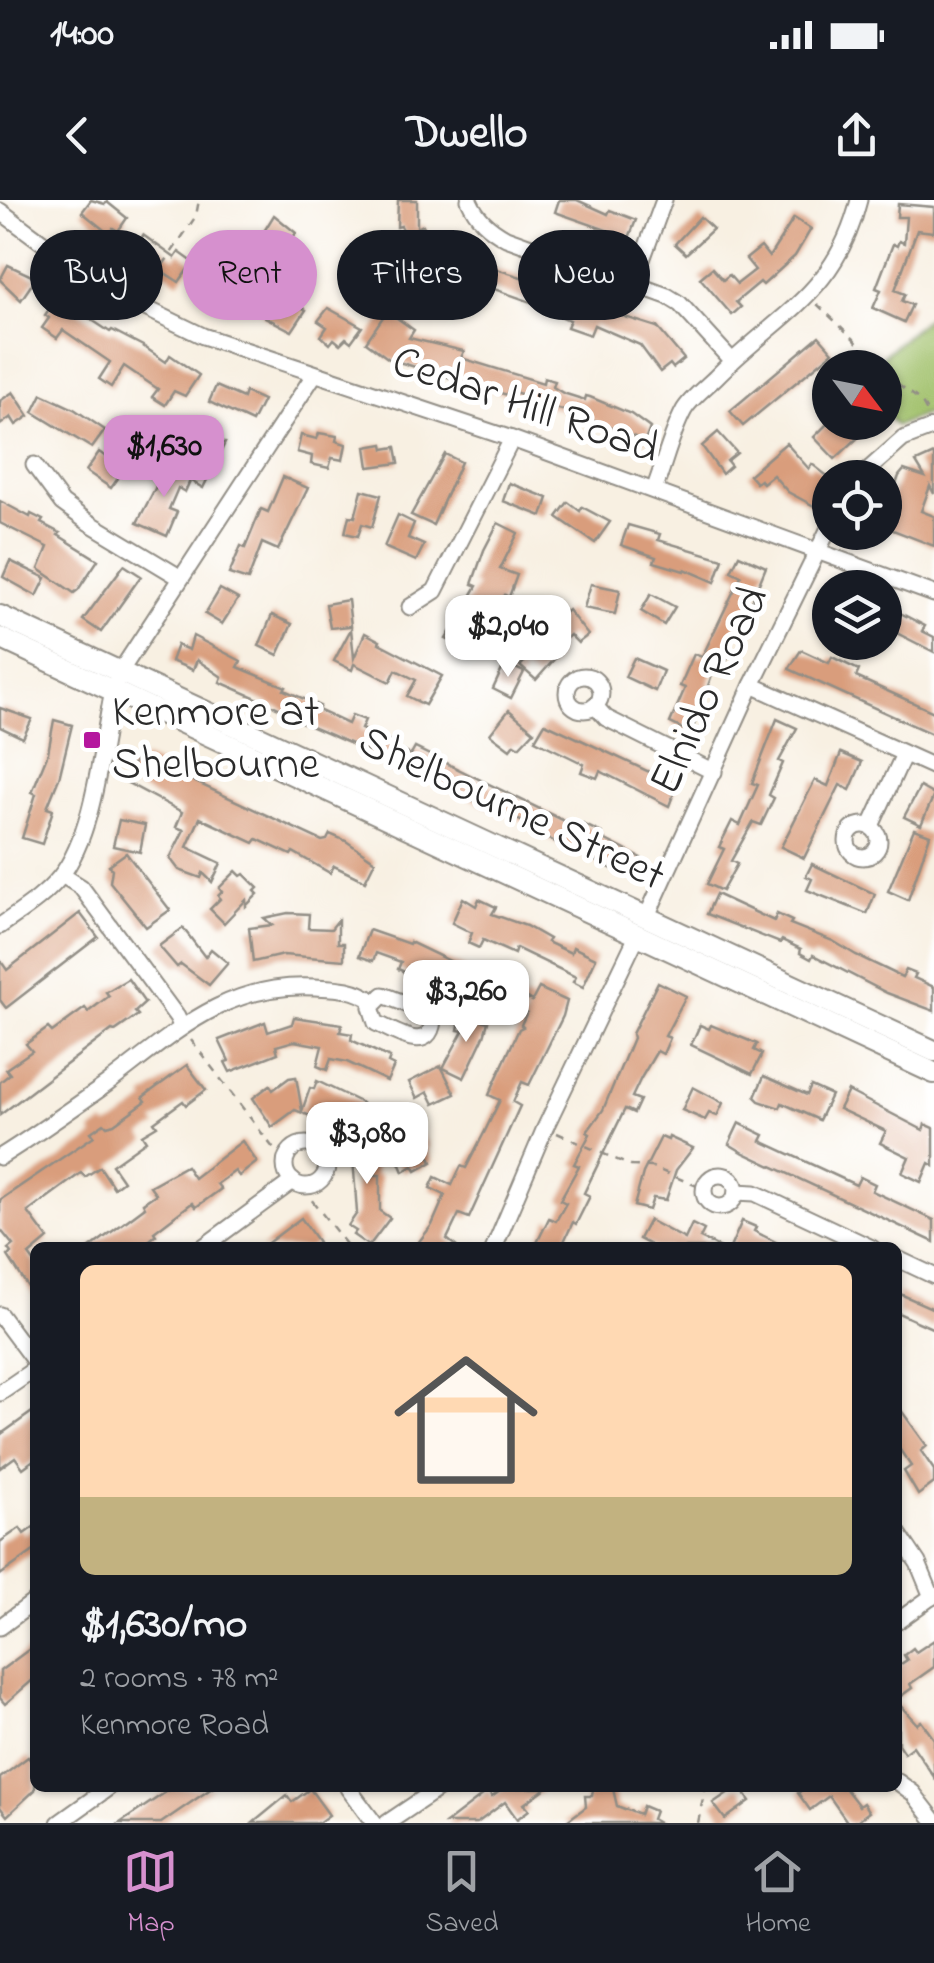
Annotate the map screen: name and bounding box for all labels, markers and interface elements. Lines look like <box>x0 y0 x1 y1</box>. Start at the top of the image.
text: 14:00 <box>50 7 114 63</box>
text: Dwello <box>406 102 528 168</box>
icon: back <box>50 108 105 163</box>
icon: share <box>829 108 884 163</box>
chip: Buy <box>30 230 163 320</box>
chip: Rent <box>183 230 317 320</box>
chip: Filters <box>337 230 498 320</box>
chip: New <box>518 230 650 320</box>
street label: Cedar Hill Road <box>383 331 667 483</box>
north arrow <box>812 350 902 440</box>
map controls <box>812 350 902 660</box>
pin: $1,630 <box>83 415 245 500</box>
text: $1,630 <box>126 424 202 471</box>
button: locate <box>812 460 902 550</box>
button: layers <box>812 570 902 660</box>
street label: Elnido Road <box>634 576 788 806</box>
pin: $2,040 <box>427 595 589 680</box>
text: $2,040 <box>467 604 549 651</box>
place label: Kenmore at Shelbourne <box>112 681 320 799</box>
street label: Shelbourne Street <box>347 710 675 910</box>
marker: Kenmore at Shelbourne <box>81 729 103 751</box>
pin: $3,260 <box>385 960 547 1045</box>
text: $3,260 <box>425 969 507 1016</box>
pin: $3,080 <box>286 1102 448 1187</box>
text: $3,080 <box>328 1111 406 1158</box>
icon: home <box>376 1330 556 1510</box>
text: $1,630/mo <box>80 1595 247 1656</box>
text: 2 rooms · 78 m² <box>80 1656 279 1703</box>
text: Kenmore Road <box>80 1703 269 1750</box>
tab: Map <box>123 1844 178 1945</box>
tab: Saved <box>425 1844 498 1945</box>
tab: Home <box>745 1844 811 1945</box>

